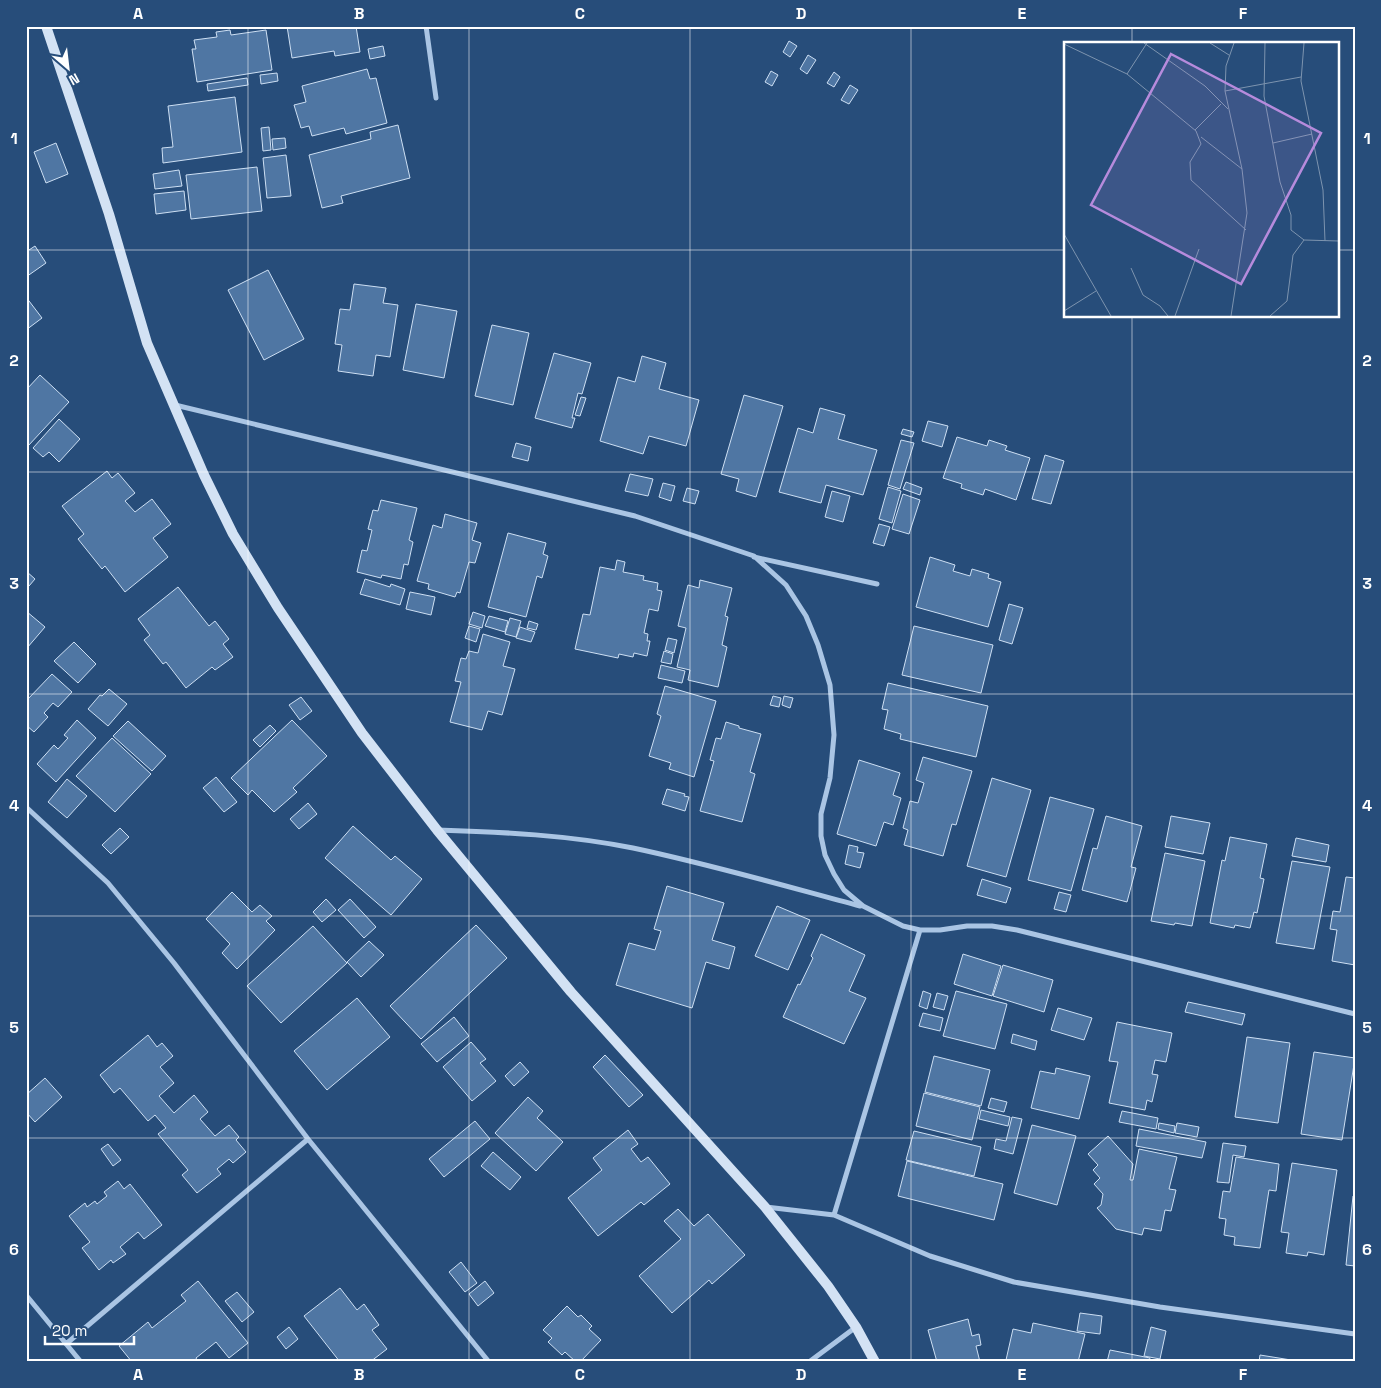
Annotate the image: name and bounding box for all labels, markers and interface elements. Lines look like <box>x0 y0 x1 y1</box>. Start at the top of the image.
text: A <box>133 3 143 24</box>
text: B <box>354 3 364 24</box>
text: C <box>575 3 585 24</box>
text: D <box>796 3 806 24</box>
text: E <box>1018 3 1027 24</box>
text: F <box>1239 3 1248 24</box>
north arrow <box>42 42 92 92</box>
inset map <box>1064 42 1338 318</box>
text: N <box>66 69 82 90</box>
text: 1 <box>10 128 18 149</box>
text: 1 <box>1363 128 1371 149</box>
text: 2 <box>9 350 19 371</box>
text: 2 <box>1362 350 1372 371</box>
text: 3 <box>9 573 19 594</box>
text: 3 <box>1362 573 1372 594</box>
text: 4 <box>9 795 19 816</box>
text: 4 <box>1362 795 1372 816</box>
text: 5 <box>9 1017 19 1038</box>
text: 5 <box>1362 1017 1372 1038</box>
text: 6 <box>9 1239 19 1260</box>
text: 6 <box>1362 1239 1372 1260</box>
scale bar <box>45 1313 134 1345</box>
text: 20 m <box>52 1321 87 1340</box>
text: A <box>133 1364 143 1385</box>
text: B <box>354 1364 364 1385</box>
text: C <box>575 1364 585 1385</box>
text: D <box>796 1364 806 1385</box>
text: E <box>1018 1364 1027 1385</box>
text: F <box>1239 1364 1248 1385</box>

